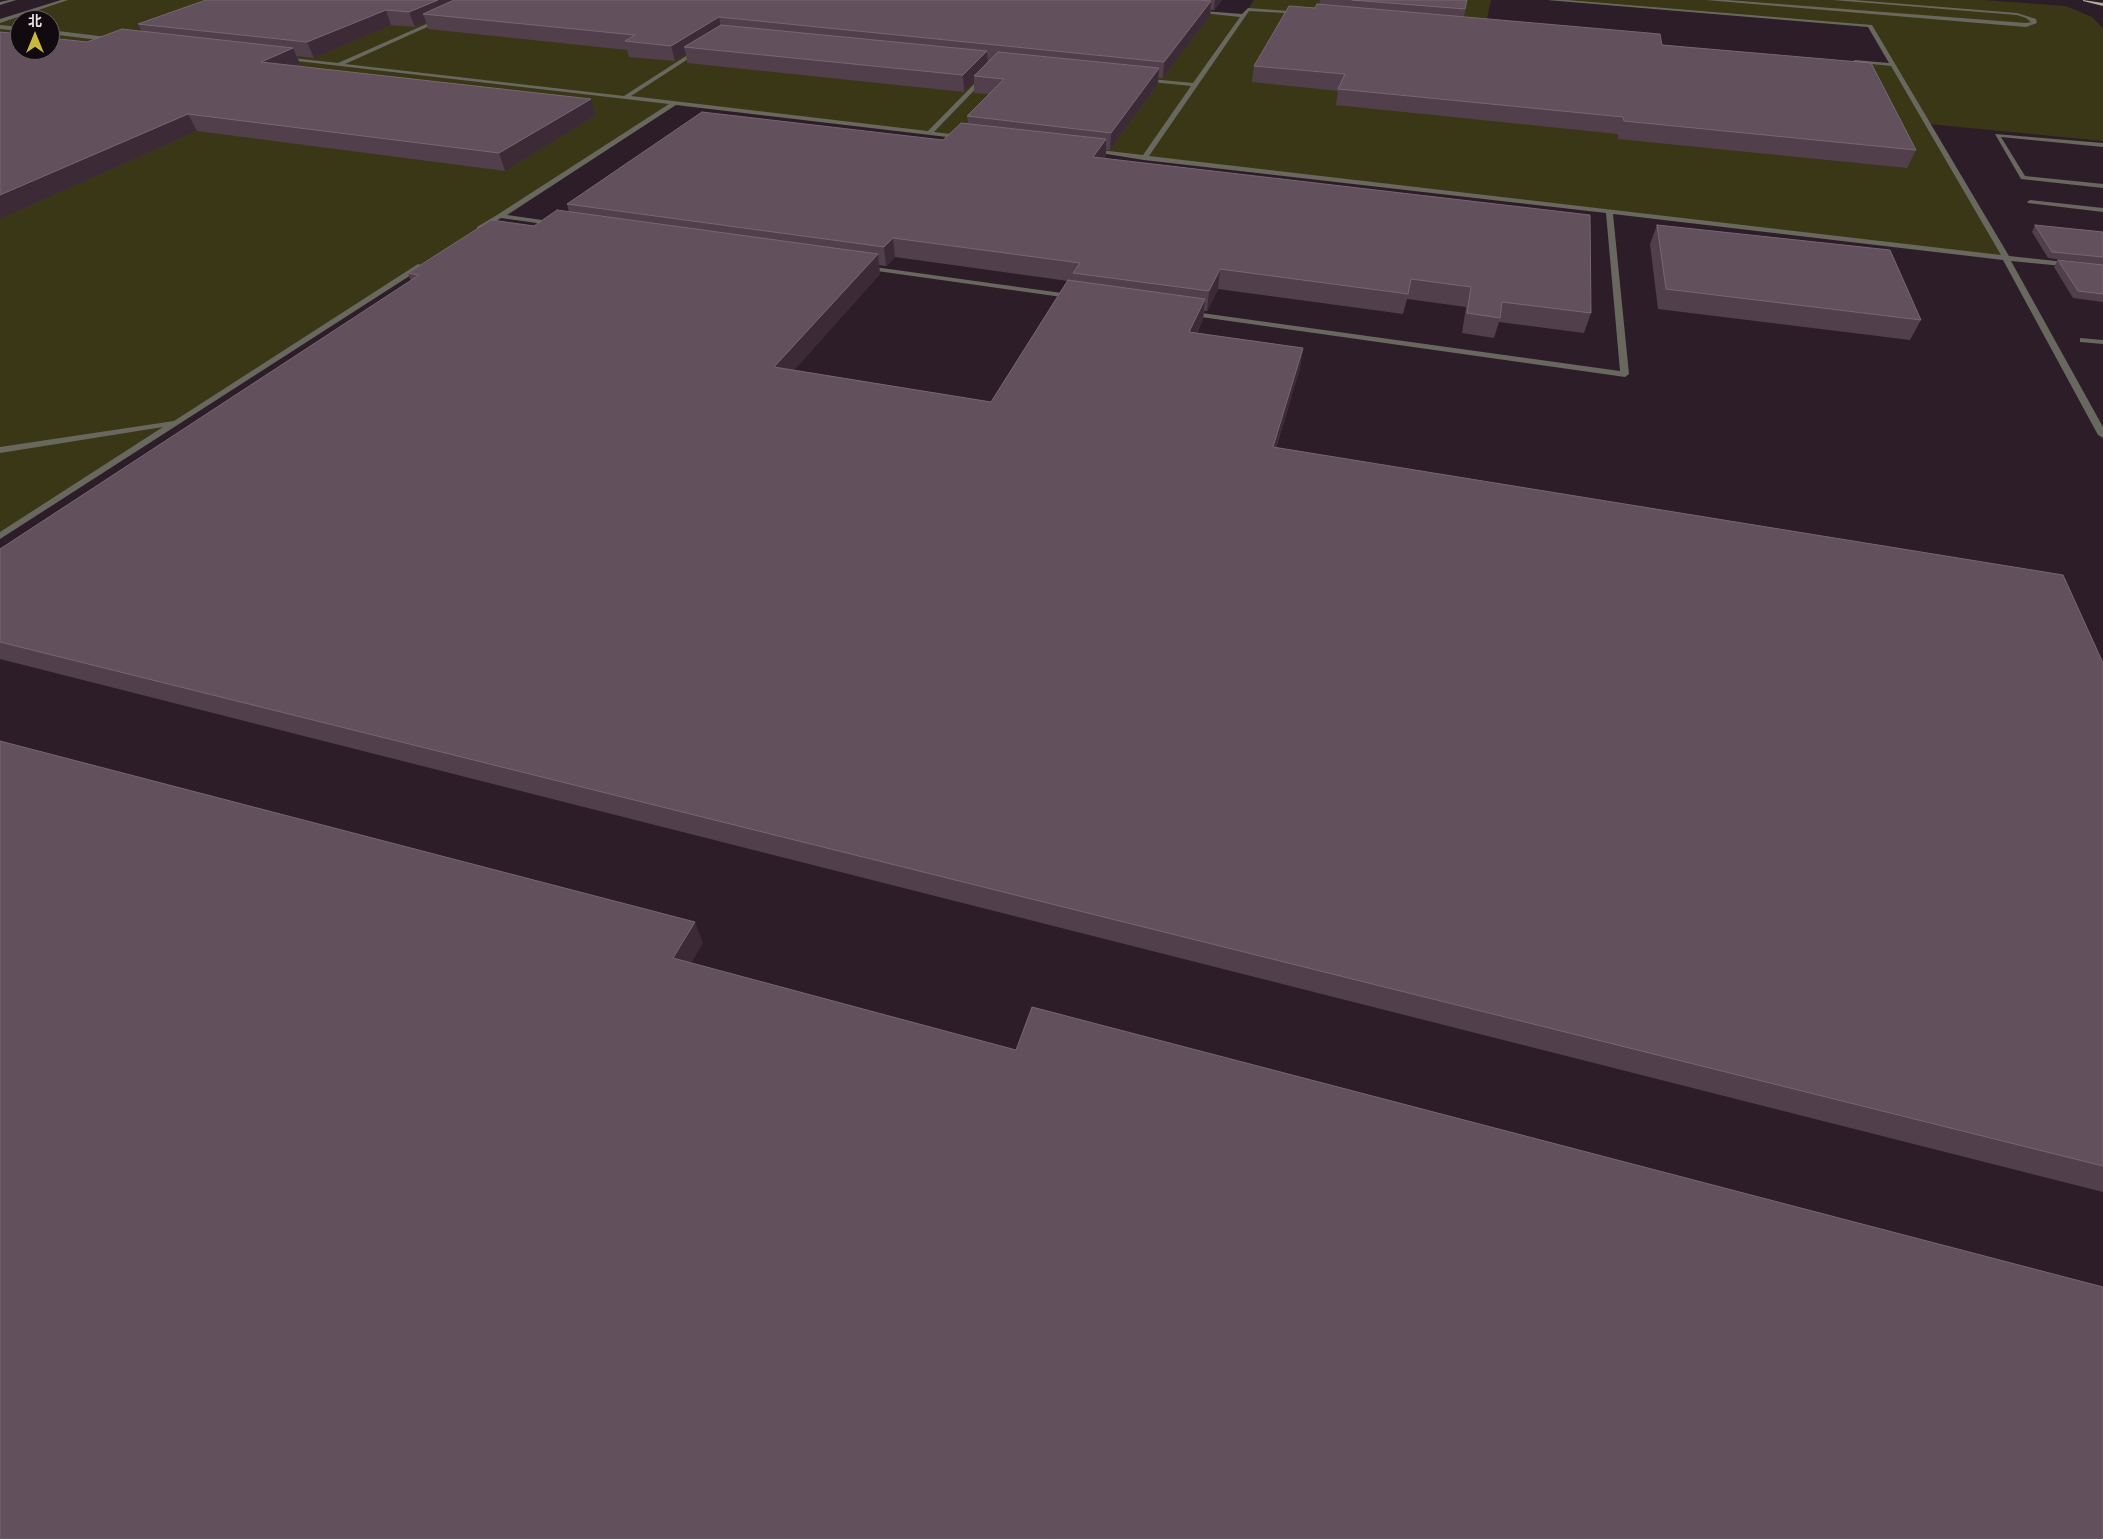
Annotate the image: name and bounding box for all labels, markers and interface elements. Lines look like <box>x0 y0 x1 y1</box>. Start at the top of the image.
north arrow <box>10 10 60 60</box>
text: 北 <box>28 11 42 30</box>

